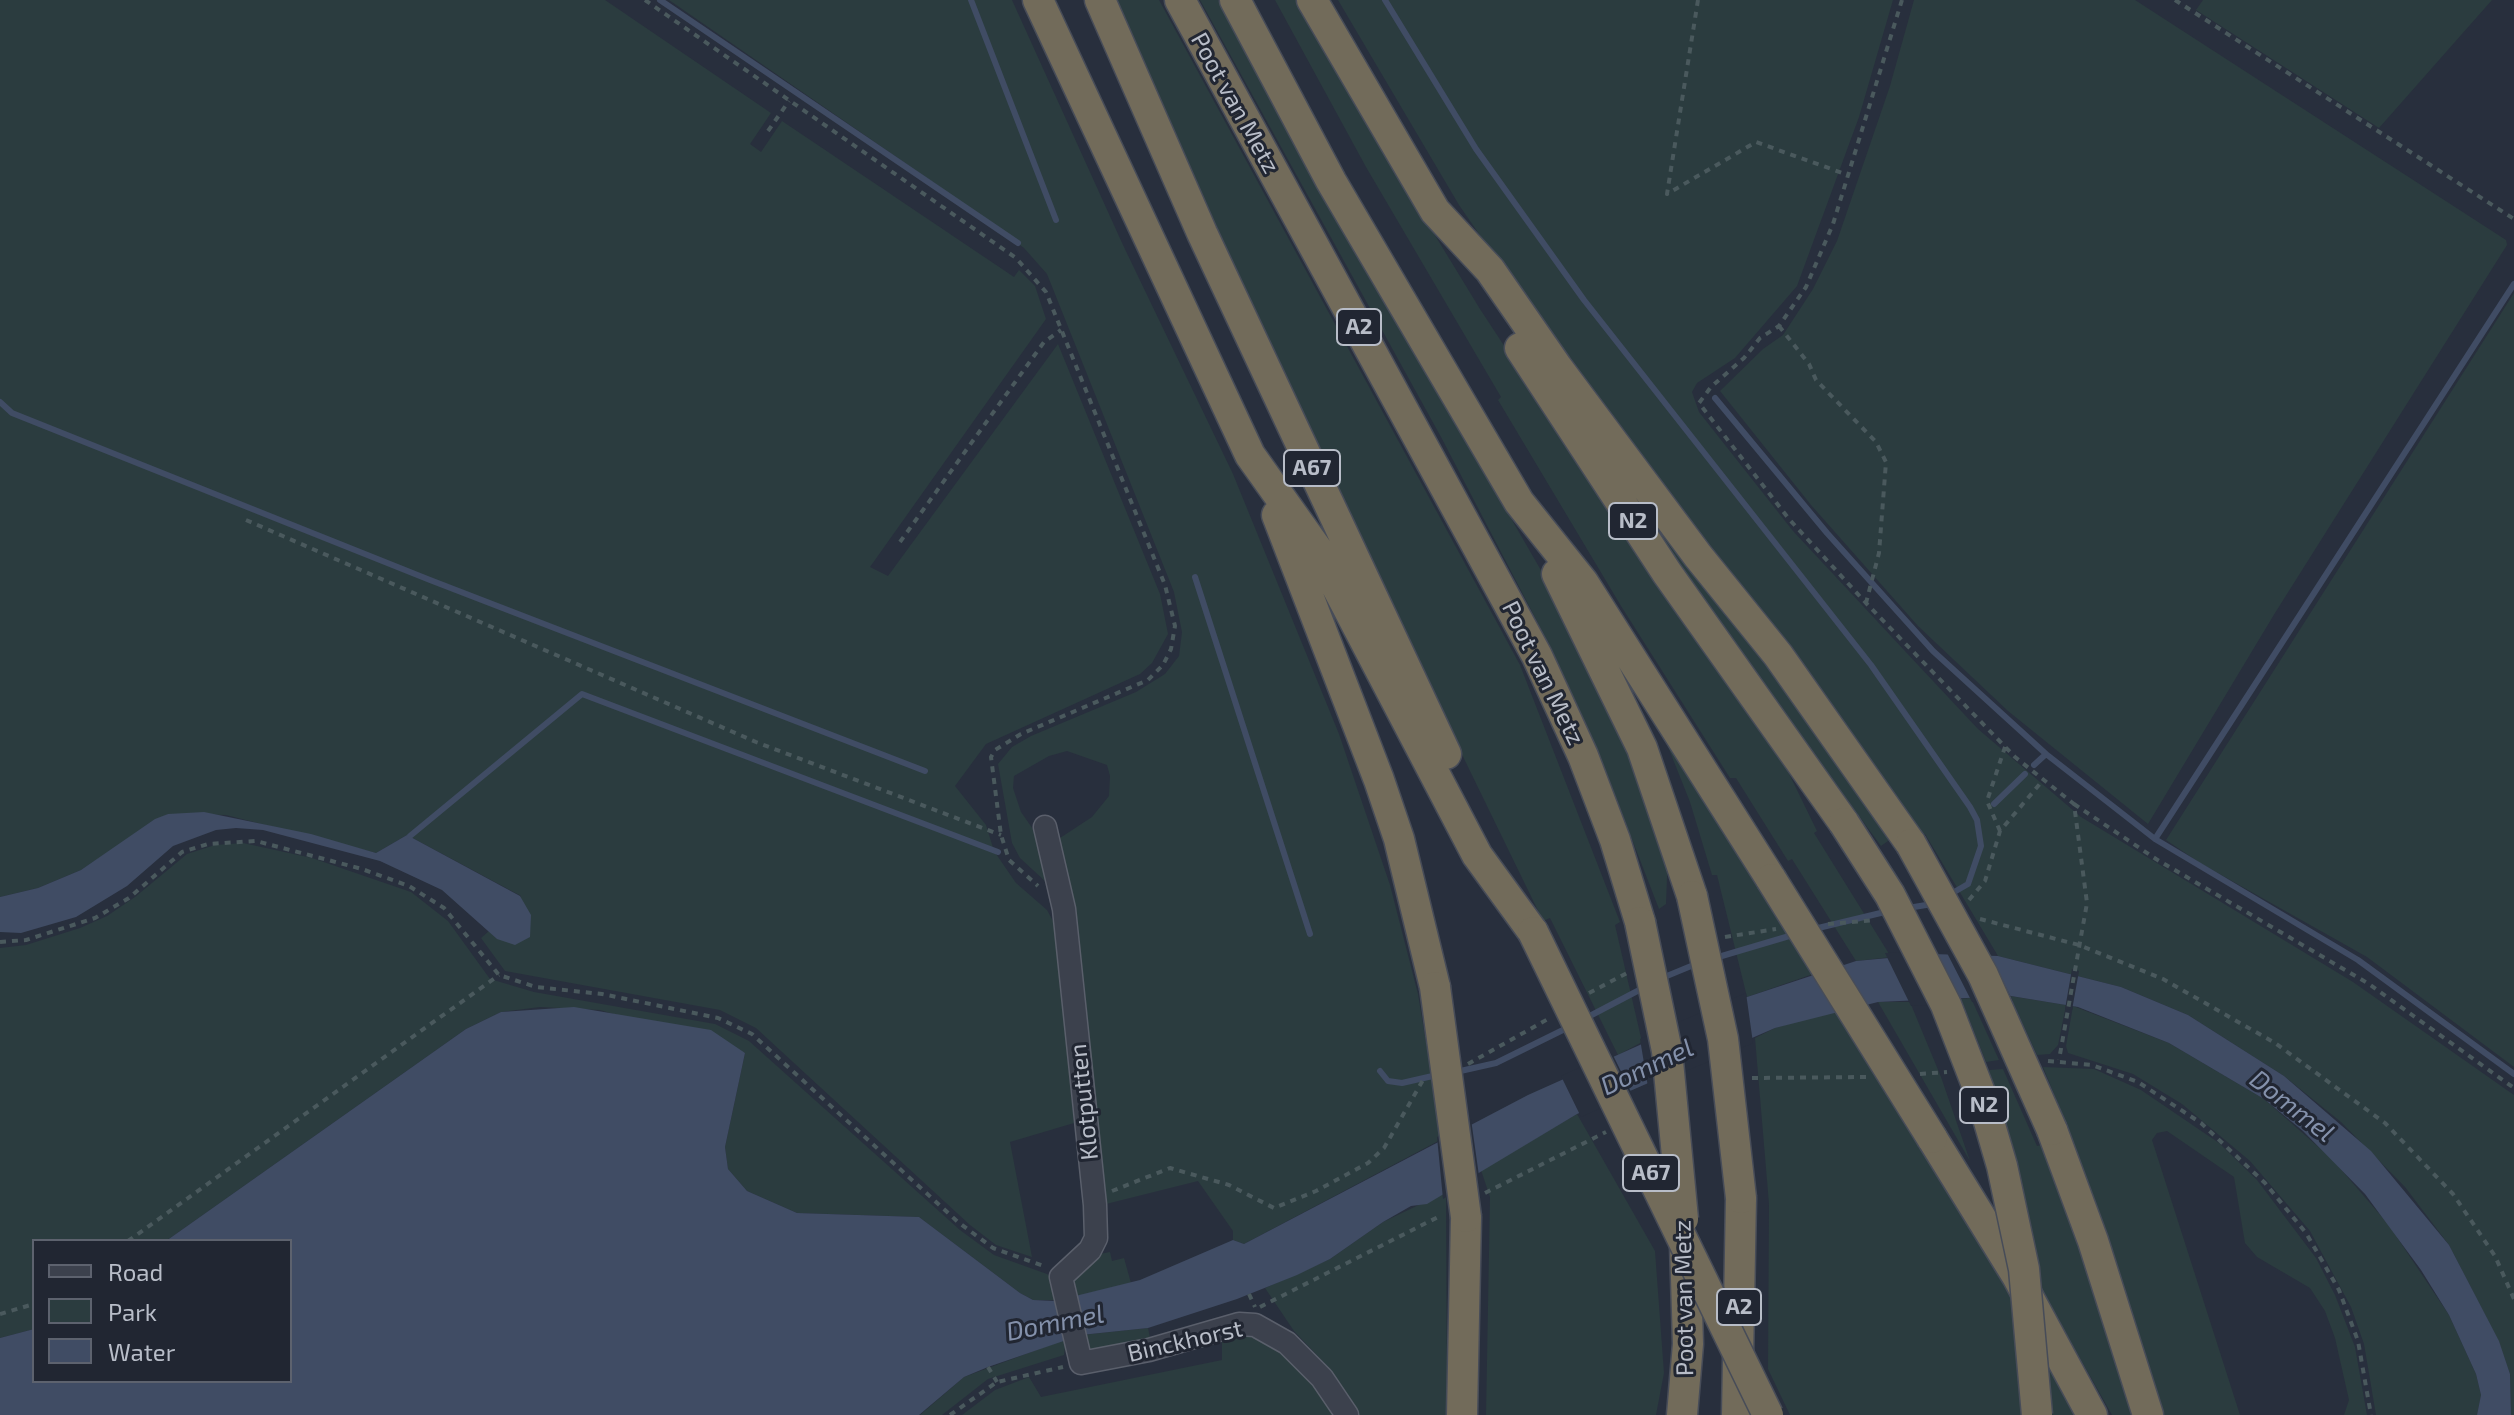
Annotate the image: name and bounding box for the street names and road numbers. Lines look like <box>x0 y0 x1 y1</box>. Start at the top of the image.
street label: Poot van Metz <box>1185 28 1285 178</box>
road number: A2 <box>1337 309 1381 345</box>
road number: A67 <box>1284 450 1340 486</box>
road number: N2 <box>1609 503 1657 539</box>
street label: Poot van Metz <box>1496 597 1590 749</box>
street label: Klotputten <box>1064 1042 1104 1162</box>
road number: N2 <box>1960 1087 2008 1123</box>
road number: A67 <box>1623 1155 1679 1191</box>
street label: Poot van Metz <box>1668 1220 1700 1376</box>
road number: A2 <box>1717 1289 1761 1325</box>
street label: Binckhorst <box>1125 1314 1245 1368</box>

